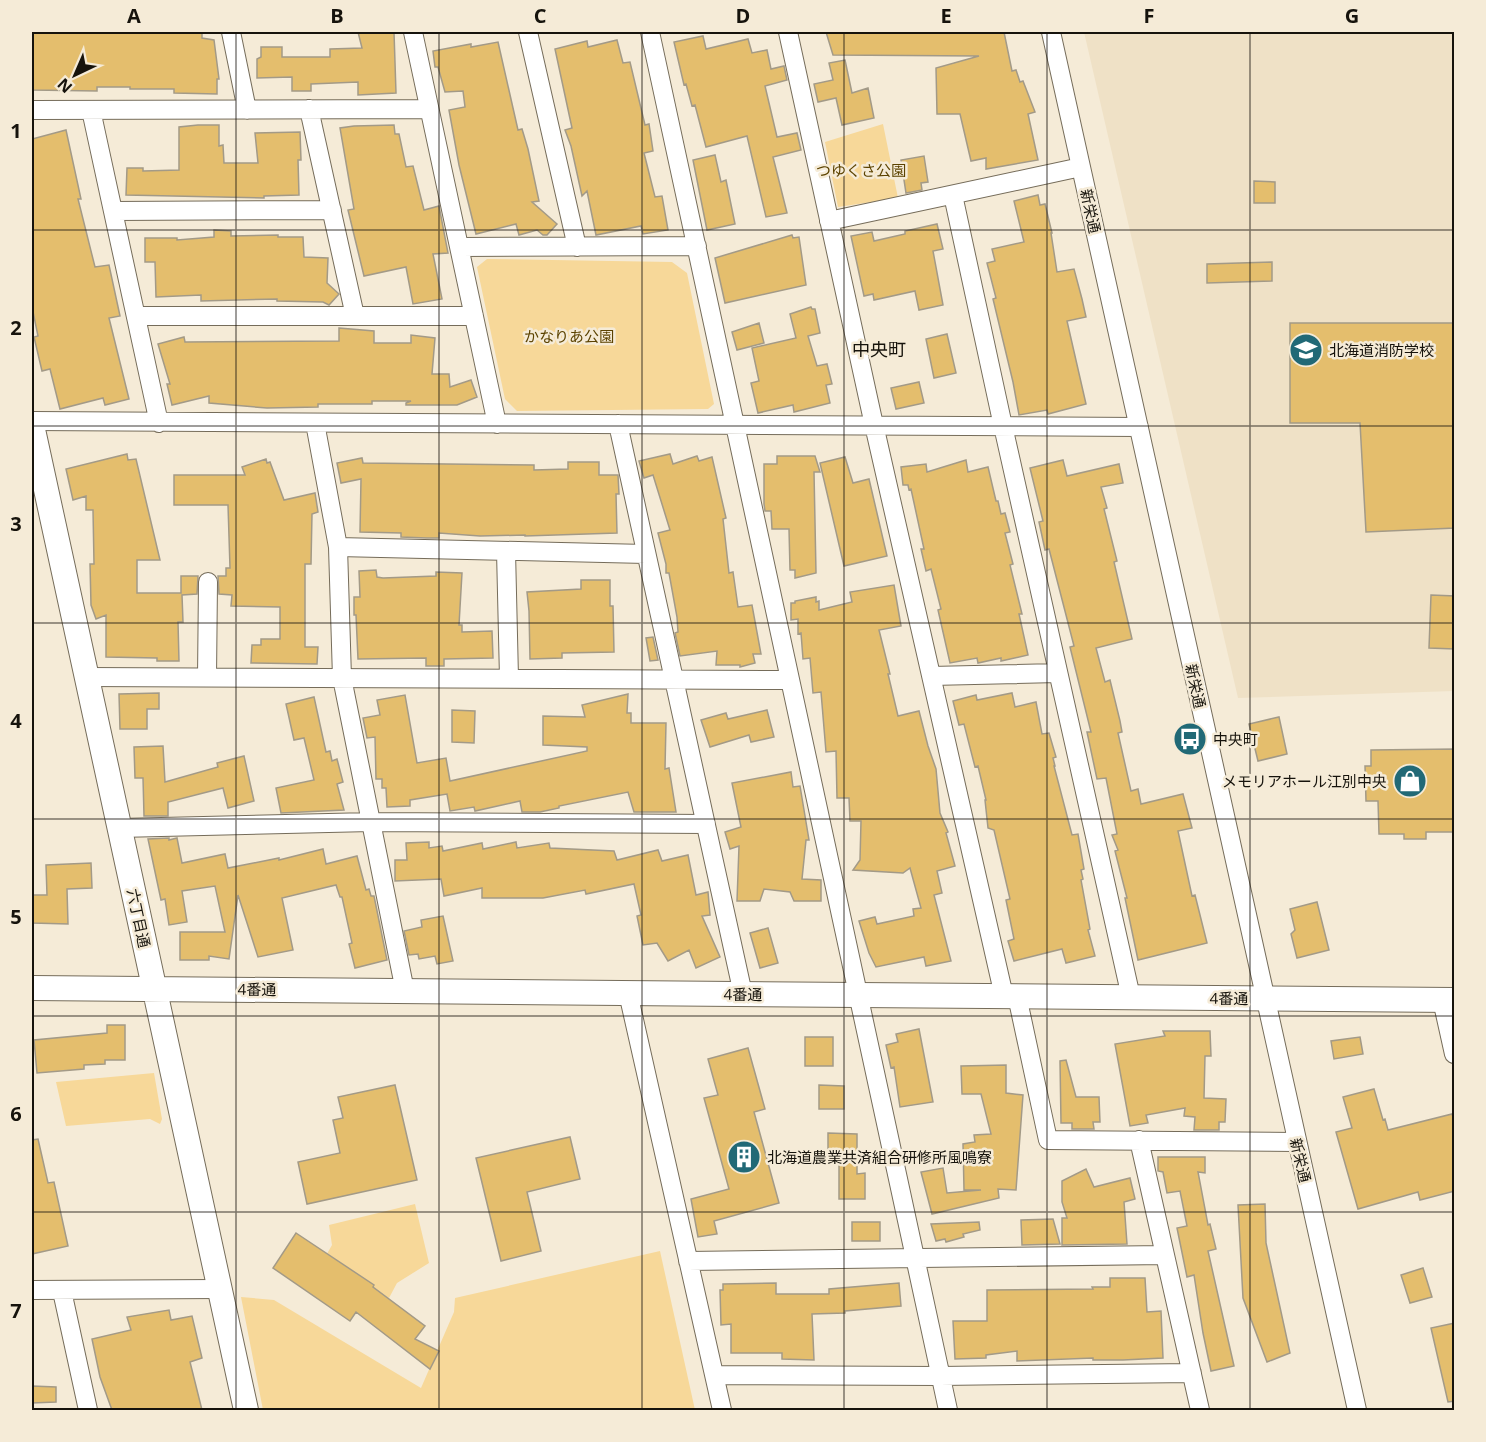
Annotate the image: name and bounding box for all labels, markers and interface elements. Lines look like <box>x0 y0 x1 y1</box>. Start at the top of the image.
text: A <box>127 2 141 29</box>
text: B <box>330 2 344 29</box>
text: C <box>534 2 547 29</box>
text: D <box>736 2 750 29</box>
text: E <box>940 2 952 29</box>
text: F <box>1144 2 1154 29</box>
text: G <box>1345 2 1359 29</box>
north arrow <box>45 45 105 105</box>
text: N <box>52 73 77 98</box>
text: 1 <box>10 117 22 144</box>
park label: つゆくさ公園 <box>816 160 906 180</box>
street label: 新栄通 <box>1077 187 1105 235</box>
text: 2 <box>10 314 22 341</box>
park label: かなりあ公園 <box>524 326 614 346</box>
school or university icon: 北海道消防学校 <box>1288 332 1324 368</box>
district label: 中央町 <box>852 337 906 361</box>
place label: 北海道消防学校 <box>1329 340 1434 360</box>
text: 3 <box>10 510 22 537</box>
street label: 新栄通 <box>1182 662 1210 710</box>
text: 4 <box>10 707 22 734</box>
bus stop icon: 中央町 <box>1172 721 1208 757</box>
place label: 中央町 <box>1213 729 1258 749</box>
shop icon: メモリアホール江別中央 <box>1392 763 1428 799</box>
place label: メモリアホール江別中央 <box>1222 771 1387 791</box>
street label: 六丁目通 <box>123 887 155 949</box>
text: 5 <box>10 903 22 930</box>
street label: 4番通 <box>238 979 276 999</box>
street label: 4番通 <box>724 984 762 1004</box>
street label: 4番通 <box>1210 988 1248 1008</box>
text: 6 <box>10 1100 22 1127</box>
street label: 新栄通 <box>1286 1136 1316 1184</box>
building icon: 北海道農業共済組合研修所風鳴寮 <box>726 1139 762 1175</box>
place label: 北海道農業共済組合研修所風鳴寮 <box>767 1147 992 1167</box>
text: 7 <box>10 1297 22 1324</box>

